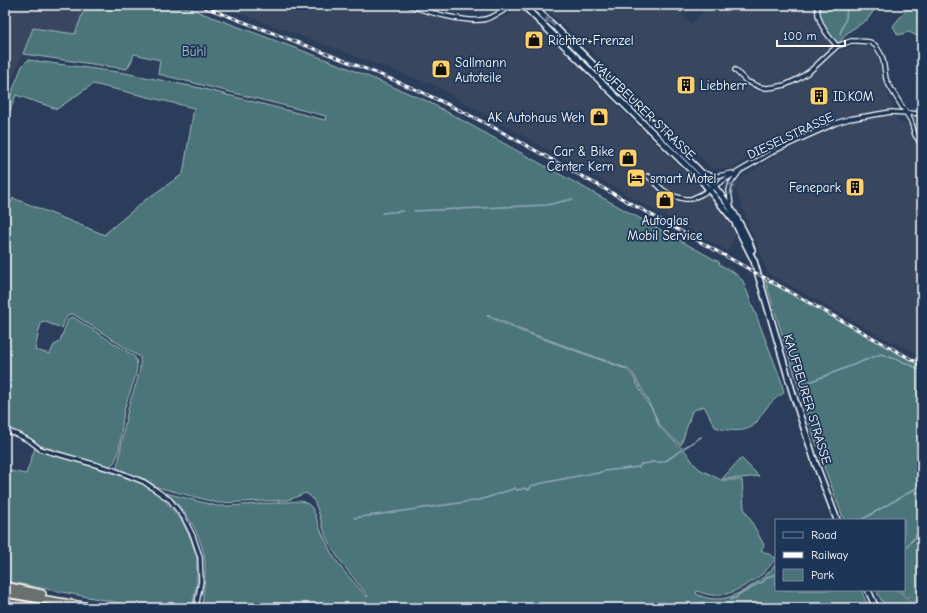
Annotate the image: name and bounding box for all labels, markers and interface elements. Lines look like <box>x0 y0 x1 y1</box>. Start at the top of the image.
one-way arrow <box>545 17 555 27</box>
scale bar <box>777 22 845 48</box>
shop icon: Richter+Frenzel <box>523 29 545 51</box>
text: 100 m <box>783 29 816 43</box>
place label: Richter+Frenzel <box>548 33 634 48</box>
park label: Bühl <box>182 44 206 59</box>
place label: Sallmann Autoteile <box>455 55 506 85</box>
shop icon: Sallmann Autoteile <box>430 58 452 80</box>
street label: KAUFBEURER STRASSE <box>591 58 699 163</box>
building icon: Liebherr <box>675 74 697 96</box>
place label: Liebherr <box>700 78 748 93</box>
building icon: ID.KOM <box>808 85 830 107</box>
place label: ID.KOM <box>833 89 874 104</box>
shop icon: AK Autohaus Weh <box>588 106 610 128</box>
street label: DIESELSTRASSE <box>745 109 836 162</box>
place label: AK Autohaus Weh <box>487 110 585 125</box>
place label: Car & Bike Center Kern <box>547 144 614 174</box>
shop icon: Car & Bike Center Kern <box>617 147 639 169</box>
hotel icon: smart Motel <box>625 167 647 189</box>
place label: smart Motel <box>650 171 716 186</box>
building icon: Fenepark <box>844 176 866 198</box>
place label: Fenepark <box>789 180 842 195</box>
one-way arrow <box>727 182 735 195</box>
shop icon: Autoglas Mobil Service <box>654 189 676 211</box>
place label: Autoglas Mobil Service <box>628 213 703 243</box>
street label: KAUFBEURER STRASSE <box>781 332 835 466</box>
legend <box>775 519 905 591</box>
text: Road <box>811 528 837 542</box>
text: Railway <box>811 548 849 562</box>
text: Park <box>811 568 834 582</box>

